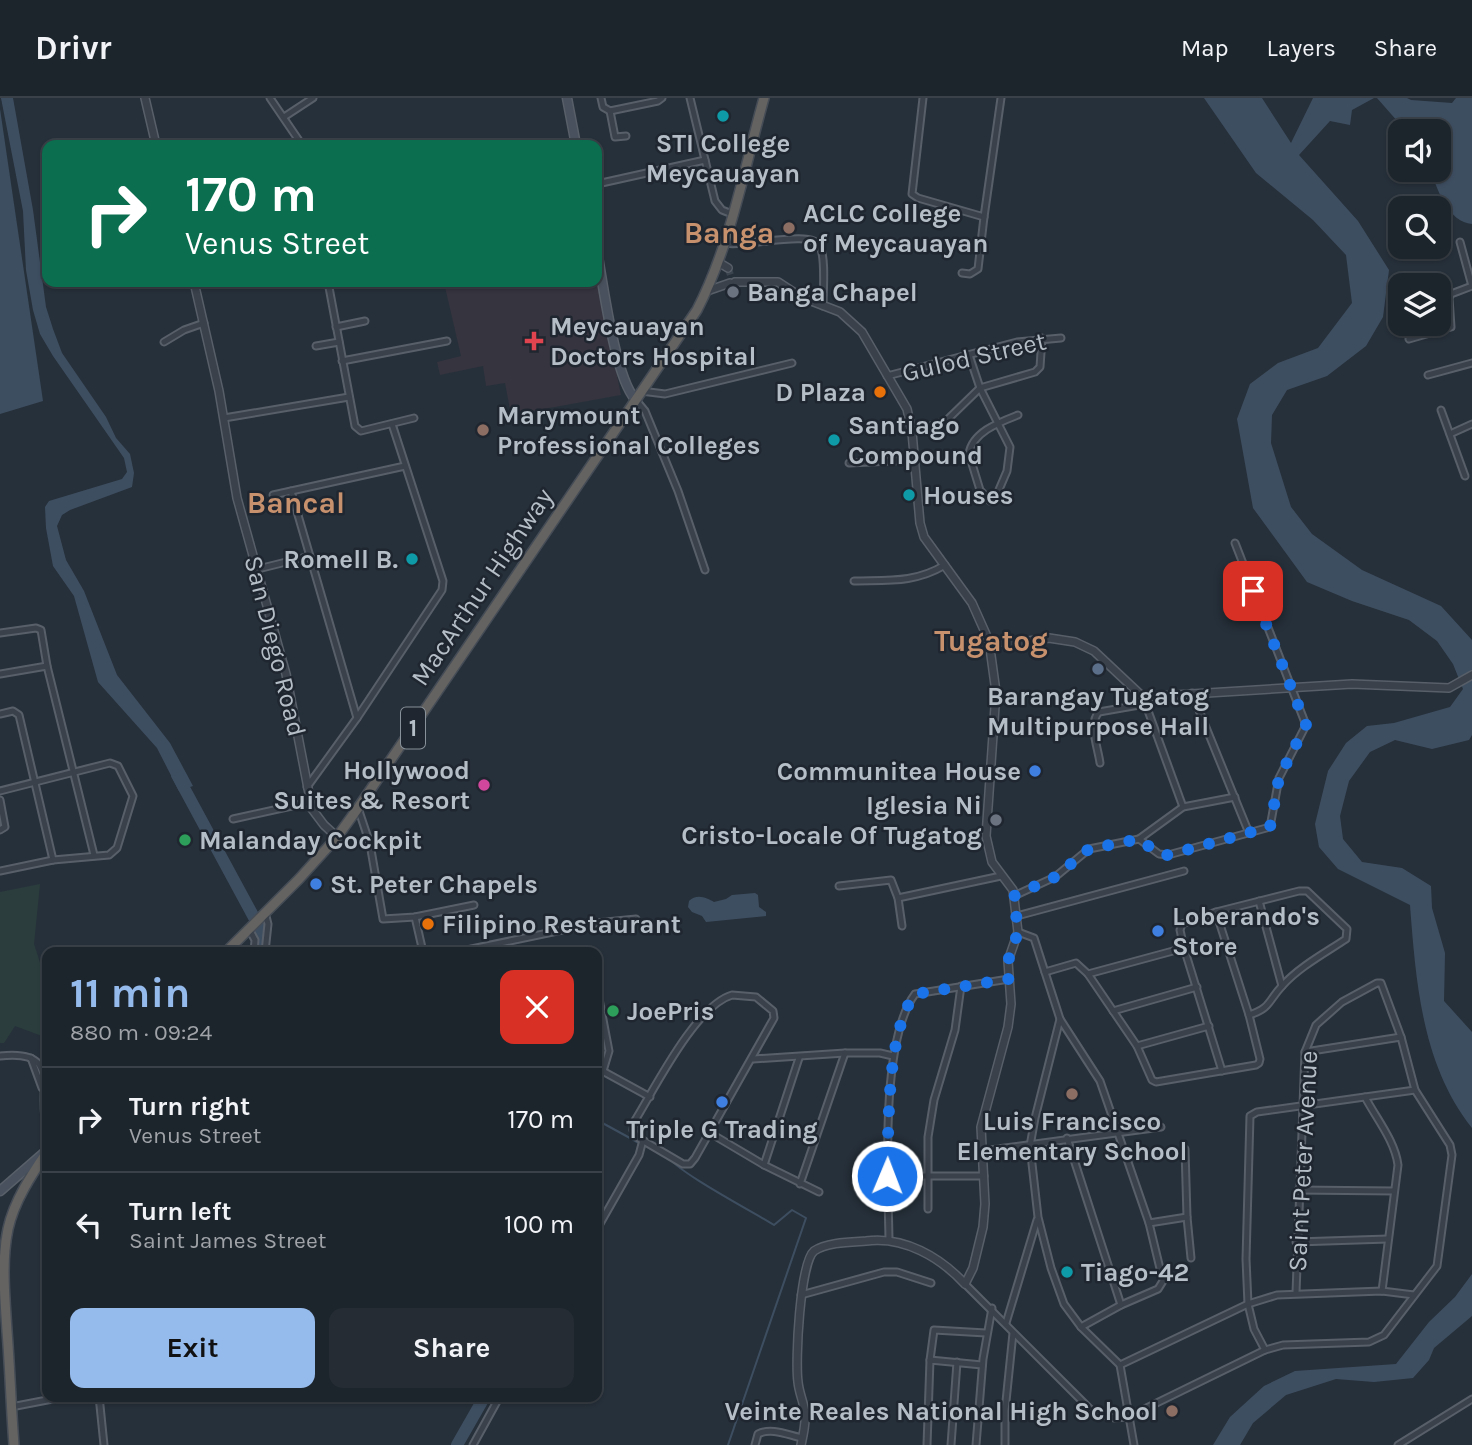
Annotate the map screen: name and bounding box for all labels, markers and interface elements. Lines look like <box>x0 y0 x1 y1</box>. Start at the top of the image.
text: Drivr <box>35 29 112 67</box>
text: Map <box>1181 34 1229 62</box>
text: Layers <box>1267 34 1336 62</box>
text: Share <box>1374 34 1437 62</box>
marker: STI College Meycauayan <box>715 108 731 124</box>
map controls <box>1388 119 1451 336</box>
button: sound <box>1388 119 1451 182</box>
place label: STI College Meycauayan <box>646 128 800 189</box>
text: 170 m <box>185 166 317 223</box>
icon: right <box>70 168 161 259</box>
button: search <box>1388 196 1451 259</box>
place label: ACLC College of Meycauayan <box>803 198 988 259</box>
district label: Banga <box>684 215 774 251</box>
marker: ACLC College of Meycauayan <box>781 220 797 236</box>
text: Venus Street <box>185 225 369 262</box>
button: layers <box>1388 273 1451 336</box>
place label: Banga Chapel <box>747 277 918 308</box>
marker: Banga Chapel <box>725 284 741 300</box>
place label: Meycauayan Doctors Hospital <box>550 311 756 372</box>
street label: Gulod Street <box>899 325 1049 389</box>
marker: Meycauayan Doctors Hospital <box>524 331 544 351</box>
place label: D Plaza <box>775 377 866 408</box>
marker: D Plaza <box>872 384 888 400</box>
place label: Marymount Professional Colleges <box>497 400 760 461</box>
place label: Santiago Compound <box>848 410 983 471</box>
marker: Marymount Professional Colleges <box>475 422 491 438</box>
marker: Santiago Compound <box>826 432 842 448</box>
place label: Houses <box>923 480 1014 511</box>
street label: MacArthur Highway <box>404 482 560 692</box>
district label: Bancal <box>247 485 345 521</box>
marker: Houses <box>901 487 917 503</box>
place label: Romell B. <box>283 544 398 575</box>
marker: Romell B. <box>404 551 420 567</box>
street label: San Diego Road <box>238 552 312 740</box>
pin <box>1223 561 1283 621</box>
icon: arrive <box>1234 572 1272 610</box>
district label: Tugatog <box>934 623 1048 659</box>
marker: Barangay Tugatog Multipurpose Hall <box>1090 661 1106 677</box>
place label: Barangay Tugatog Multipurpose Hall <box>987 681 1209 742</box>
road number: 1 <box>401 708 425 748</box>
place label: Hollywood Suites & Resort <box>273 755 470 816</box>
place label: Communitea House <box>777 756 1021 787</box>
marker: Communitea House <box>1027 763 1043 779</box>
marker: Hollywood Suites & Resort <box>476 777 492 793</box>
place label: Iglesia Ni Cristo-Locale Of Tugatog <box>681 790 982 851</box>
marker: Iglesia Ni Cristo-Locale Of Tugatog <box>988 812 1004 828</box>
place label: Malanday Cockpit <box>199 825 422 856</box>
marker: Malanday Cockpit <box>177 832 193 848</box>
place label: St. Peter Chapels <box>330 869 538 900</box>
marker: St. Peter Chapels <box>308 876 324 892</box>
place label: Loberando's Store <box>1172 901 1320 962</box>
place label: Filipino Restaurant <box>442 909 681 940</box>
marker: Filipino Restaurant <box>420 916 436 932</box>
marker: Loberando's Store <box>1150 923 1166 939</box>
text: 11 min <box>70 968 190 1018</box>
button: close <box>500 970 574 1044</box>
place label: JoePris <box>627 996 715 1027</box>
marker: JoePris <box>605 1003 621 1019</box>
text: 880 m · 09:24 <box>70 1019 212 1046</box>
street label: Saint Peter Avenue <box>1282 1050 1324 1272</box>
marker: Luis Francisco Elementary School <box>1064 1086 1080 1102</box>
text: Turn right <box>129 1091 250 1122</box>
marker: Triple G Trading <box>714 1094 730 1110</box>
icon: right <box>70 1101 108 1139</box>
text: 170 m <box>507 1104 574 1135</box>
place label: Luis Francisco Elementary School <box>957 1106 1187 1167</box>
place label: Triple G Trading <box>626 1114 818 1145</box>
text: Venus Street <box>129 1122 262 1149</box>
position arrow <box>850 1139 924 1213</box>
text: Turn left <box>129 1196 231 1227</box>
icon: left <box>70 1206 108 1244</box>
text: 100 m <box>504 1209 574 1240</box>
text: Saint James Street <box>129 1227 326 1254</box>
place label: Tiago-42 <box>1081 1257 1189 1288</box>
marker: Tiago-42 <box>1059 1264 1075 1280</box>
button: Exit <box>70 1308 315 1388</box>
button: Share <box>329 1308 574 1388</box>
place label: Veinte Reales National High School <box>725 1396 1158 1427</box>
marker: Veinte Reales National High School <box>1164 1403 1180 1419</box>

